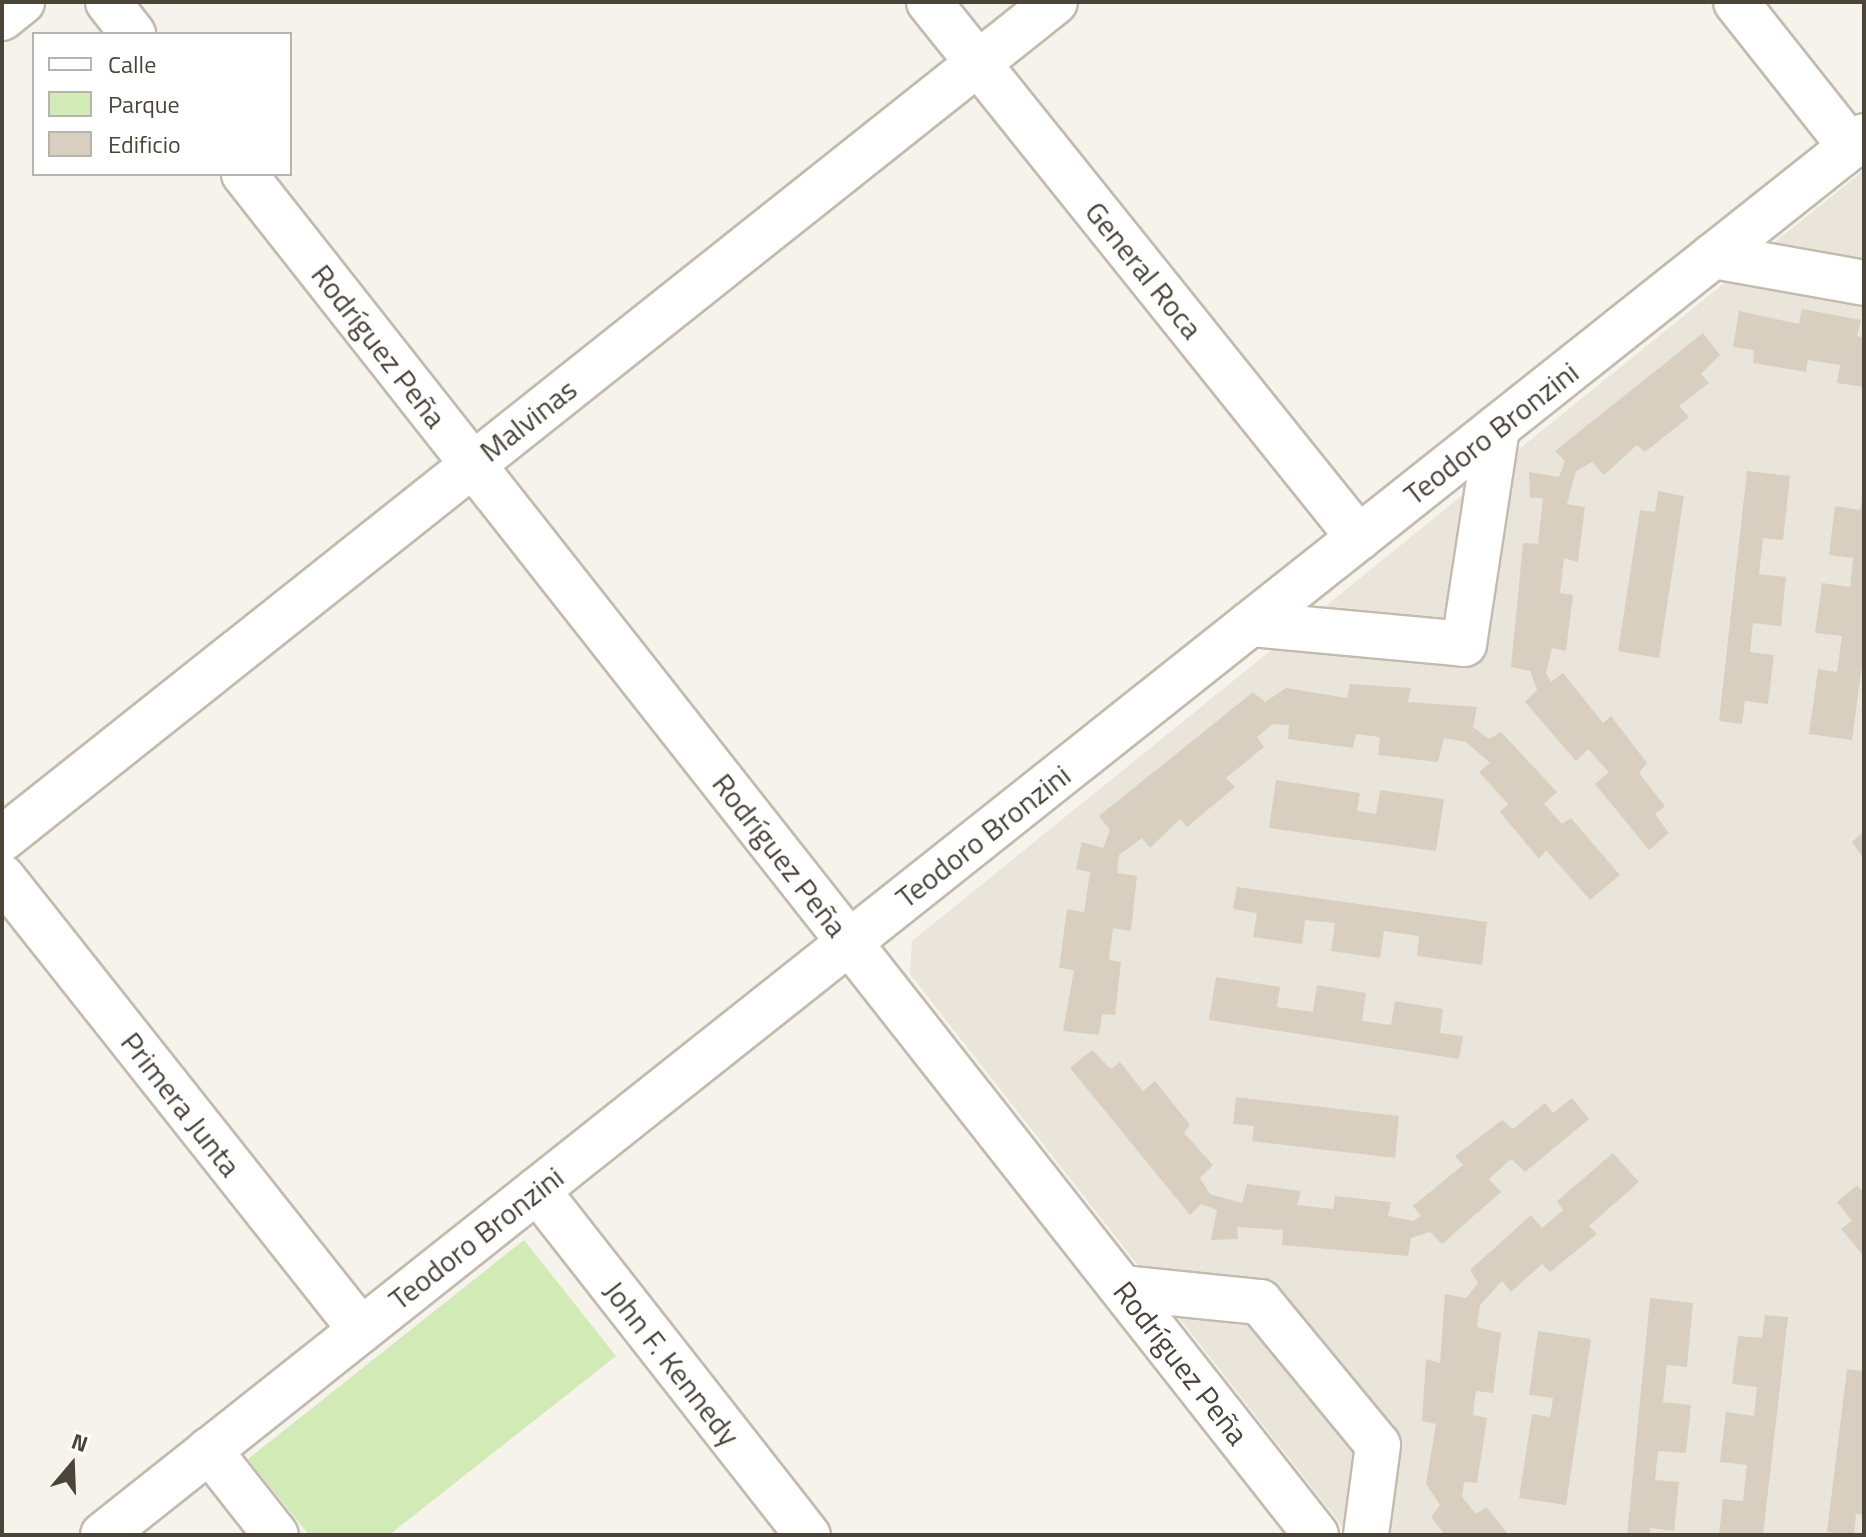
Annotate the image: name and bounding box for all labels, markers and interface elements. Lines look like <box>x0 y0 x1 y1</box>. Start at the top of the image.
legend <box>32 32 292 176</box>
text: Calle <box>108 46 156 82</box>
text: Parque <box>108 86 180 122</box>
text: Edificio <box>108 126 181 162</box>
street label: General Roca <box>1078 194 1210 346</box>
street label: Rodríguez Peña <box>304 257 454 435</box>
street label: Teodoro Bronzini <box>1397 354 1585 512</box>
street label: Malvinas <box>472 371 584 469</box>
street label: Teodoro Bronzini <box>889 757 1077 915</box>
street label: Rodríguez Peña <box>705 766 855 944</box>
street label: Primera Junta <box>114 1025 248 1183</box>
street label: Teodoro Bronzini <box>382 1159 570 1317</box>
street label: John F. Kennedy <box>596 1273 748 1453</box>
street label: Rodríguez Peña <box>1106 1274 1256 1452</box>
text: N <box>67 1424 93 1461</box>
north arrow <box>32 1425 112 1505</box>

